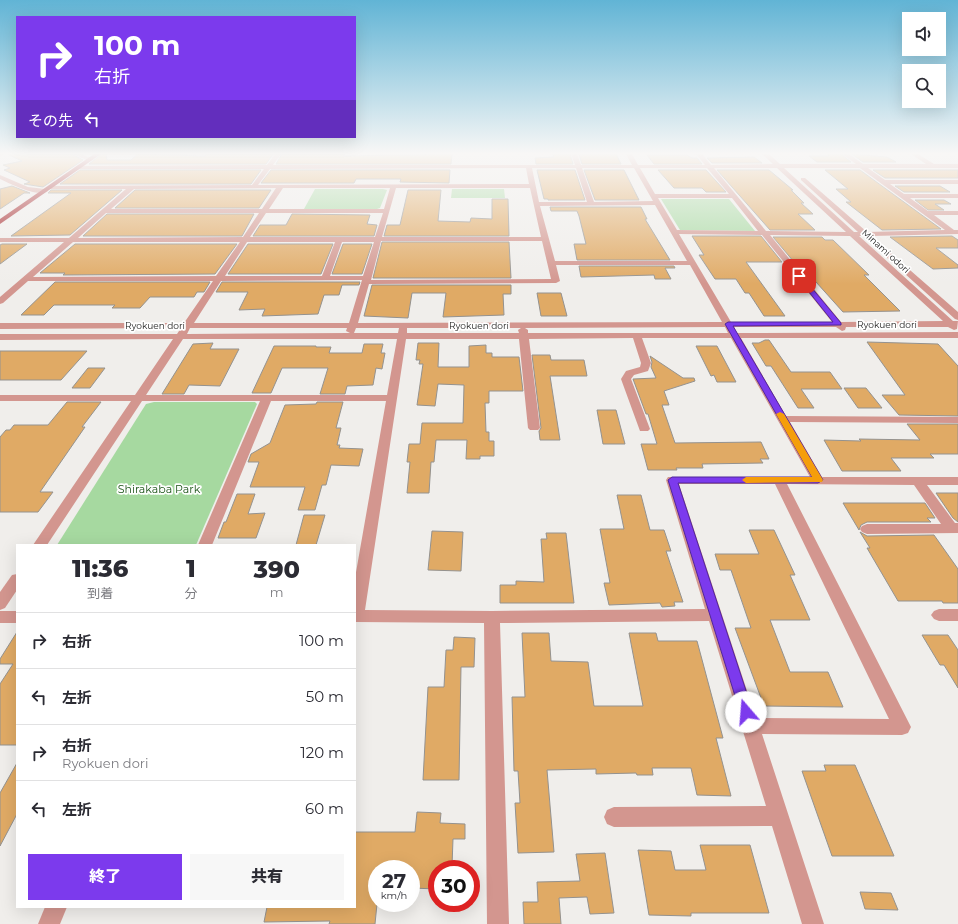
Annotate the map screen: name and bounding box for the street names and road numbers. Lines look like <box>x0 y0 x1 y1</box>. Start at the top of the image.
street label: Minami odori <box>860 227 912 275</box>
street label: Ryokuen dori <box>857 319 917 330</box>
street label: Ryokuen dori <box>125 320 185 331</box>
street label: Ryokuen dori <box>449 320 509 331</box>

